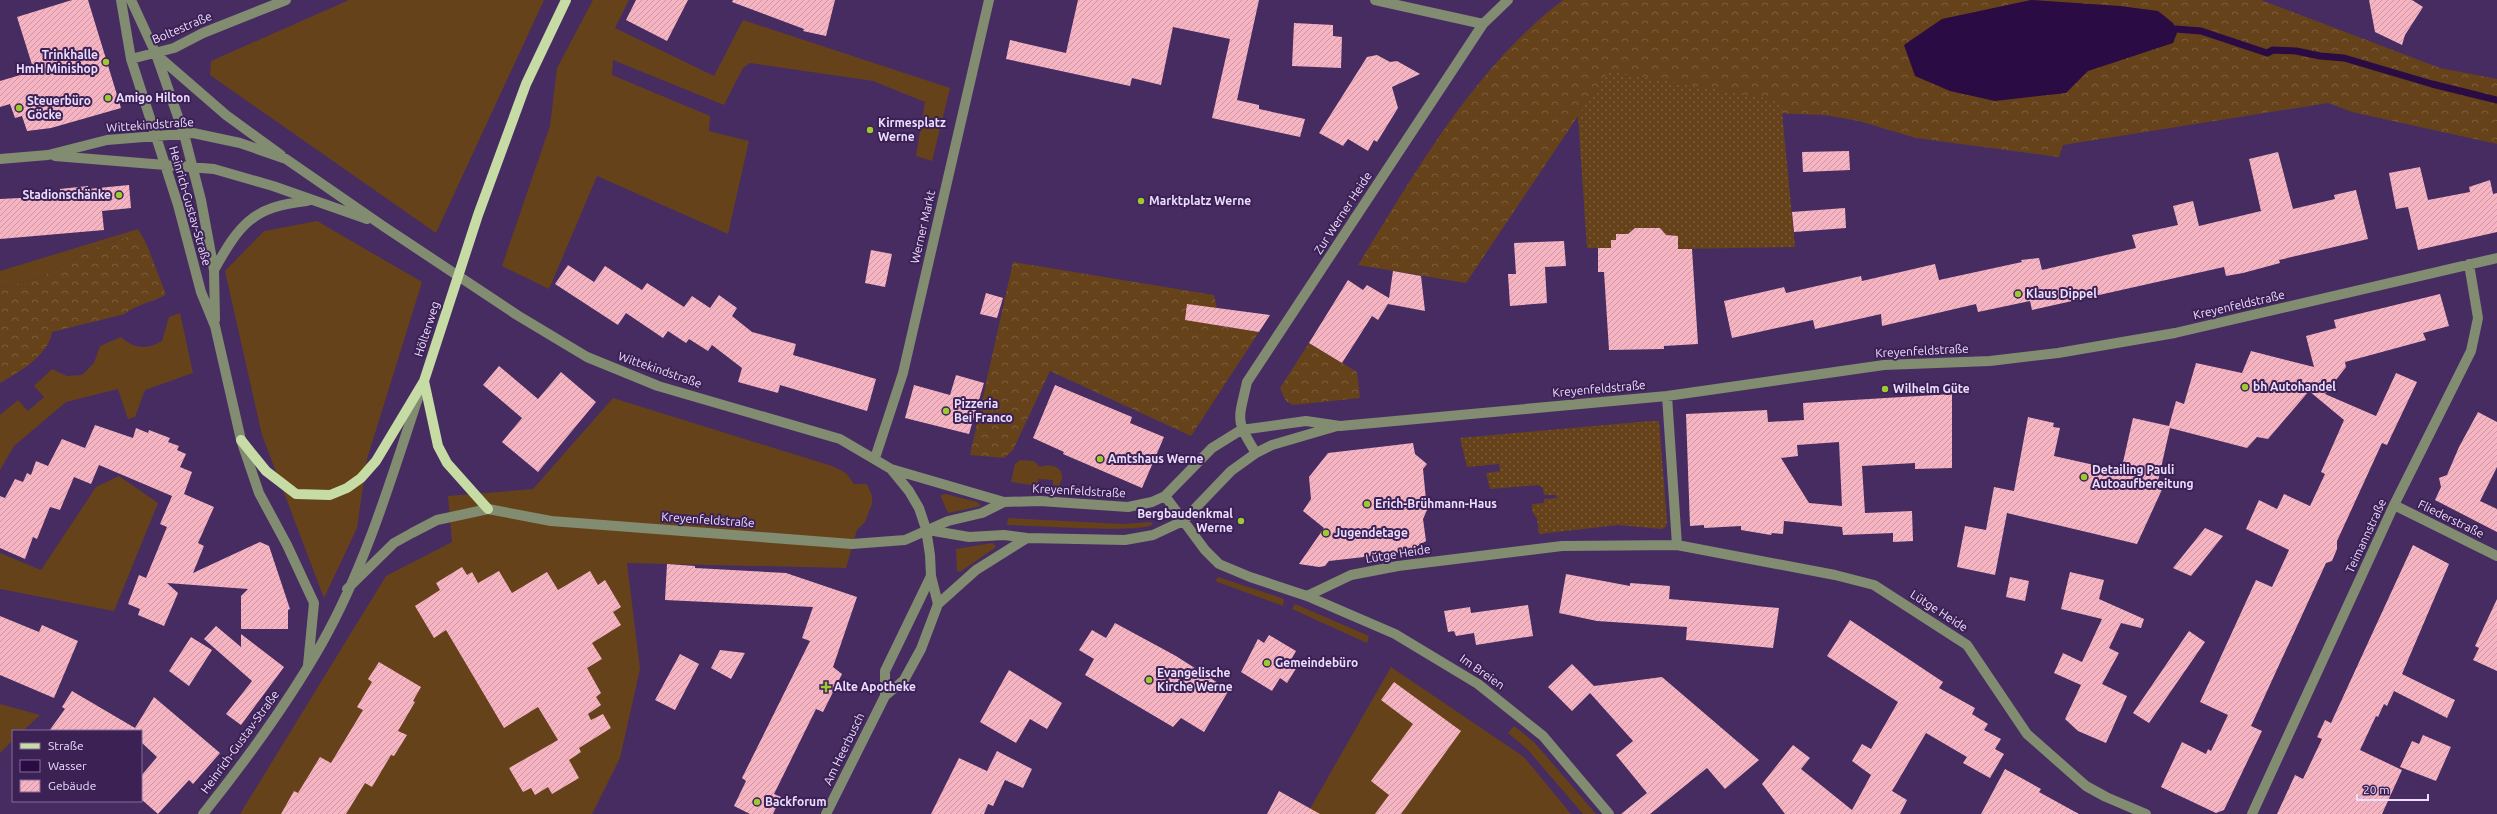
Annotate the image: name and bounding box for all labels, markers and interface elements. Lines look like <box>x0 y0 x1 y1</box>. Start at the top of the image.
street label: Boltestraße <box>150 9 214 46</box>
place label: Trinkhalle HmH Minishop <box>16 48 98 75</box>
marker: Trinkhalle HmH Minishop <box>101 57 111 67</box>
place label: Amigo Hilton <box>116 91 190 104</box>
marker: Amigo Hilton <box>103 93 113 103</box>
place label: Steuerbüro Göcke <box>27 94 91 121</box>
marker: Steuerbüro Göcke <box>14 103 24 113</box>
street label: Wittekindstraße <box>106 115 194 134</box>
place label: Kirmesplatz Werne <box>878 116 946 143</box>
marker: Kirmesplatz Werne <box>865 125 875 135</box>
street label: Heinrich-Gustav-Straße <box>167 145 214 267</box>
street label: Zur Werner Heide <box>1311 169 1374 256</box>
place label: Stadionschänke <box>23 188 111 201</box>
street label: Werner Markt <box>908 189 937 265</box>
marker: Stadionschänke <box>114 190 124 200</box>
place label: Marktplatz Werne <box>1149 194 1251 207</box>
marker: Marktplatz Werne <box>1136 196 1146 206</box>
place label: Klaus Dippel <box>2026 287 2097 300</box>
street label: Kreyenfeldstraße <box>2192 288 2286 321</box>
marker: Klaus Dippel <box>2013 289 2023 299</box>
street label: Hölterweg <box>411 300 442 358</box>
street label: Kreyenfeldstraße <box>1875 342 1969 359</box>
street label: Wittekindstraße <box>617 349 704 390</box>
street label: Kreyenfeldstraße <box>1552 378 1646 399</box>
place label: bh Autohandel <box>2253 380 2336 393</box>
place label: Wilhelm Güte <box>1893 382 1970 395</box>
marker: bh Autohandel <box>2240 382 2250 392</box>
marker: Wilhelm Güte <box>1880 384 1890 394</box>
place label: Pizzeria Bei Franco <box>954 397 1013 424</box>
marker: Pizzeria Bei Franco <box>941 406 951 416</box>
place label: Amtshaus Werne <box>1108 452 1204 465</box>
marker: Amtshaus Werne <box>1095 454 1105 464</box>
place label: Detailing Pauli Autoaufbereitung <box>2092 463 2194 490</box>
marker: Detailing Pauli Autoaufbereitung <box>2079 472 2089 482</box>
street label: Kreyenfeldstraße <box>1032 482 1126 499</box>
place label: Erich-Brühmann-Haus <box>1375 497 1497 510</box>
street label: Teimannstraße <box>2343 497 2388 575</box>
street label: Fliederstraße <box>2416 497 2486 540</box>
marker: Erich-Brühmann-Haus <box>1362 499 1372 509</box>
place label: Bergbaudenkmal Werne <box>1137 507 1233 534</box>
street label: Kreyenfeldstraße <box>661 510 755 529</box>
marker: Bergbaudenkmal Werne <box>1236 516 1246 526</box>
place label: Jugendetage <box>1334 526 1408 539</box>
marker: Jugendetage <box>1321 528 1331 538</box>
street label: Lütge Heide <box>1365 542 1431 565</box>
street label: Lütge Heide <box>1908 587 1970 634</box>
street label: Im Breien <box>1458 652 1507 692</box>
place label: Gemeindebüro <box>1275 656 1358 669</box>
marker: Gemeindebüro <box>1262 658 1272 668</box>
place label: Evangelische Kirche Werne <box>1157 666 1233 693</box>
marker: Evangelische Kirche Werne <box>1144 675 1154 685</box>
place label: Alte Apotheke <box>834 680 916 693</box>
marker: Alte Apotheke <box>821 682 831 692</box>
street label: Heinrich-Gustav-Straße <box>198 688 281 796</box>
street label: Am Heerbusch <box>820 711 867 787</box>
legend <box>12 730 142 802</box>
text: Straße <box>48 739 84 752</box>
text: Wasser <box>48 759 87 772</box>
scale bar <box>2357 776 2428 802</box>
text: Gebäude <box>48 779 96 792</box>
text: 20 m <box>2363 783 2390 796</box>
place label: Backforum <box>765 795 827 808</box>
marker: Backforum <box>752 797 762 807</box>

